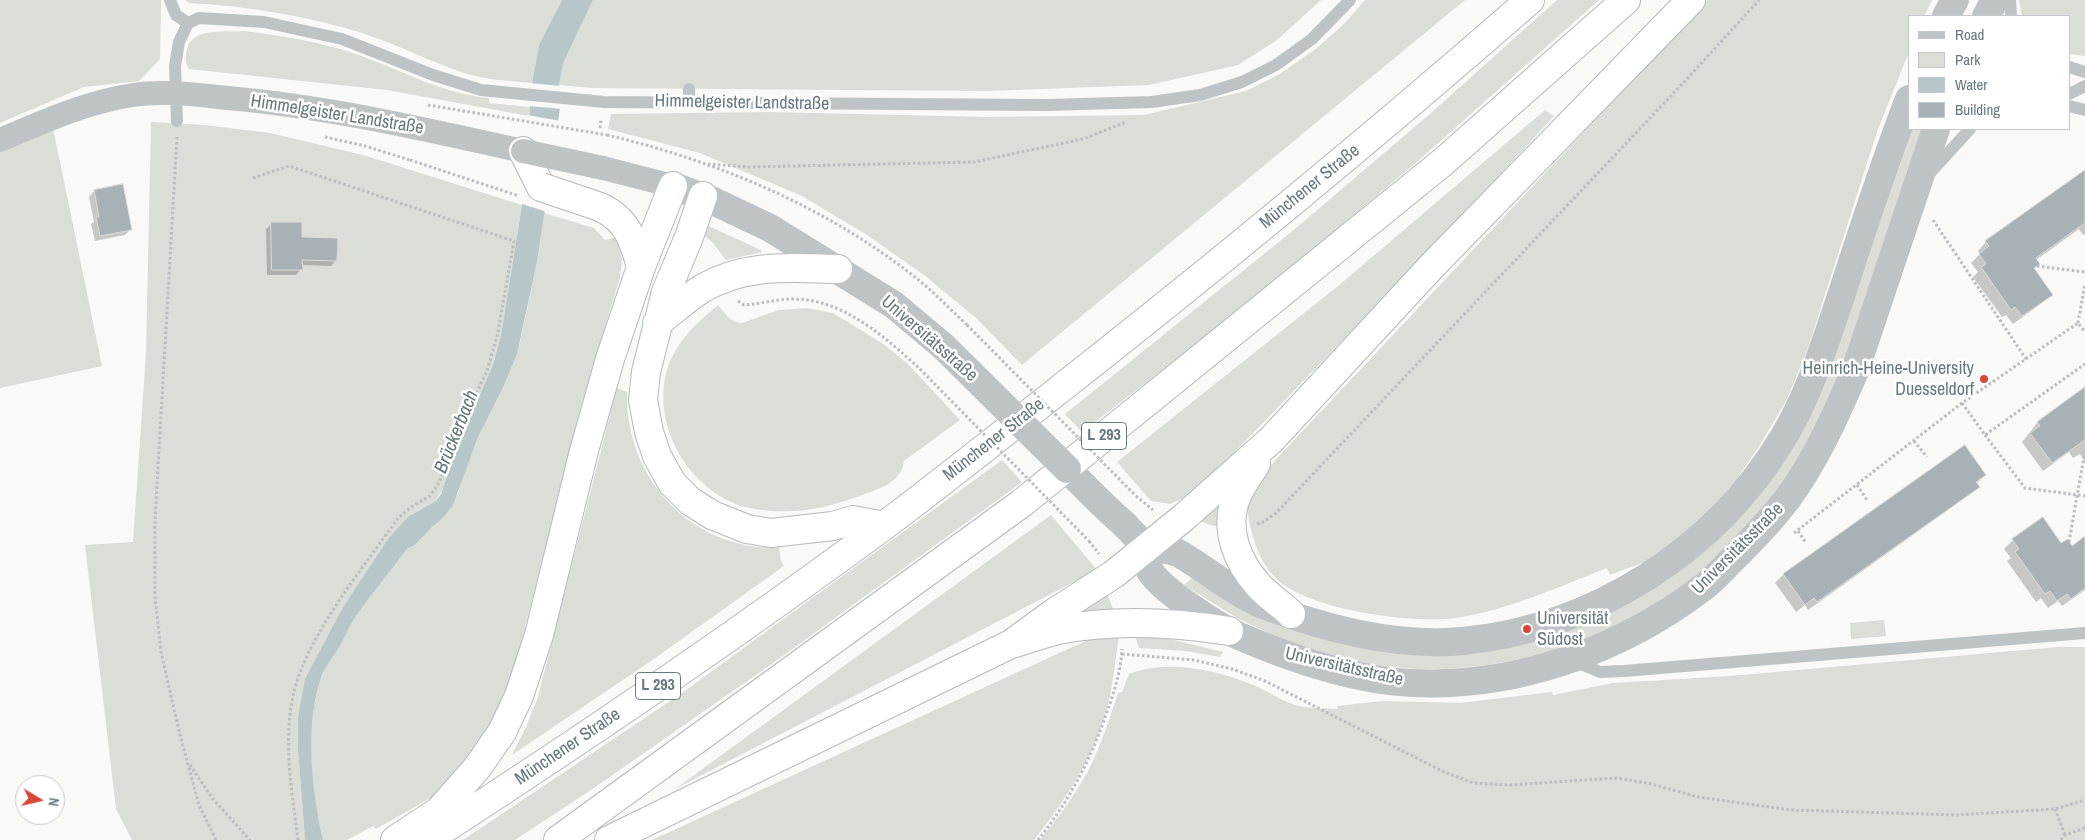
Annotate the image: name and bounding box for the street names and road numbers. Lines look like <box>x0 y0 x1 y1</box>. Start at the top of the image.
street label: Himmelgeister Landstraße <box>249 91 425 139</box>
street label: Himmelgeister Landstraße <box>654 91 830 115</box>
street label: Münchener Straße <box>1256 140 1364 234</box>
street label: Universitätsstraße <box>876 291 982 387</box>
street label: Münchener Straße <box>939 394 1049 486</box>
road number: L 293 <box>1082 422 1126 450</box>
street label: Universitätsstraße <box>1688 499 1788 599</box>
street label: Universitätsstraße <box>1283 643 1405 691</box>
road number: L 293 <box>636 672 680 699</box>
street label: Münchener Straße <box>511 704 625 790</box>

